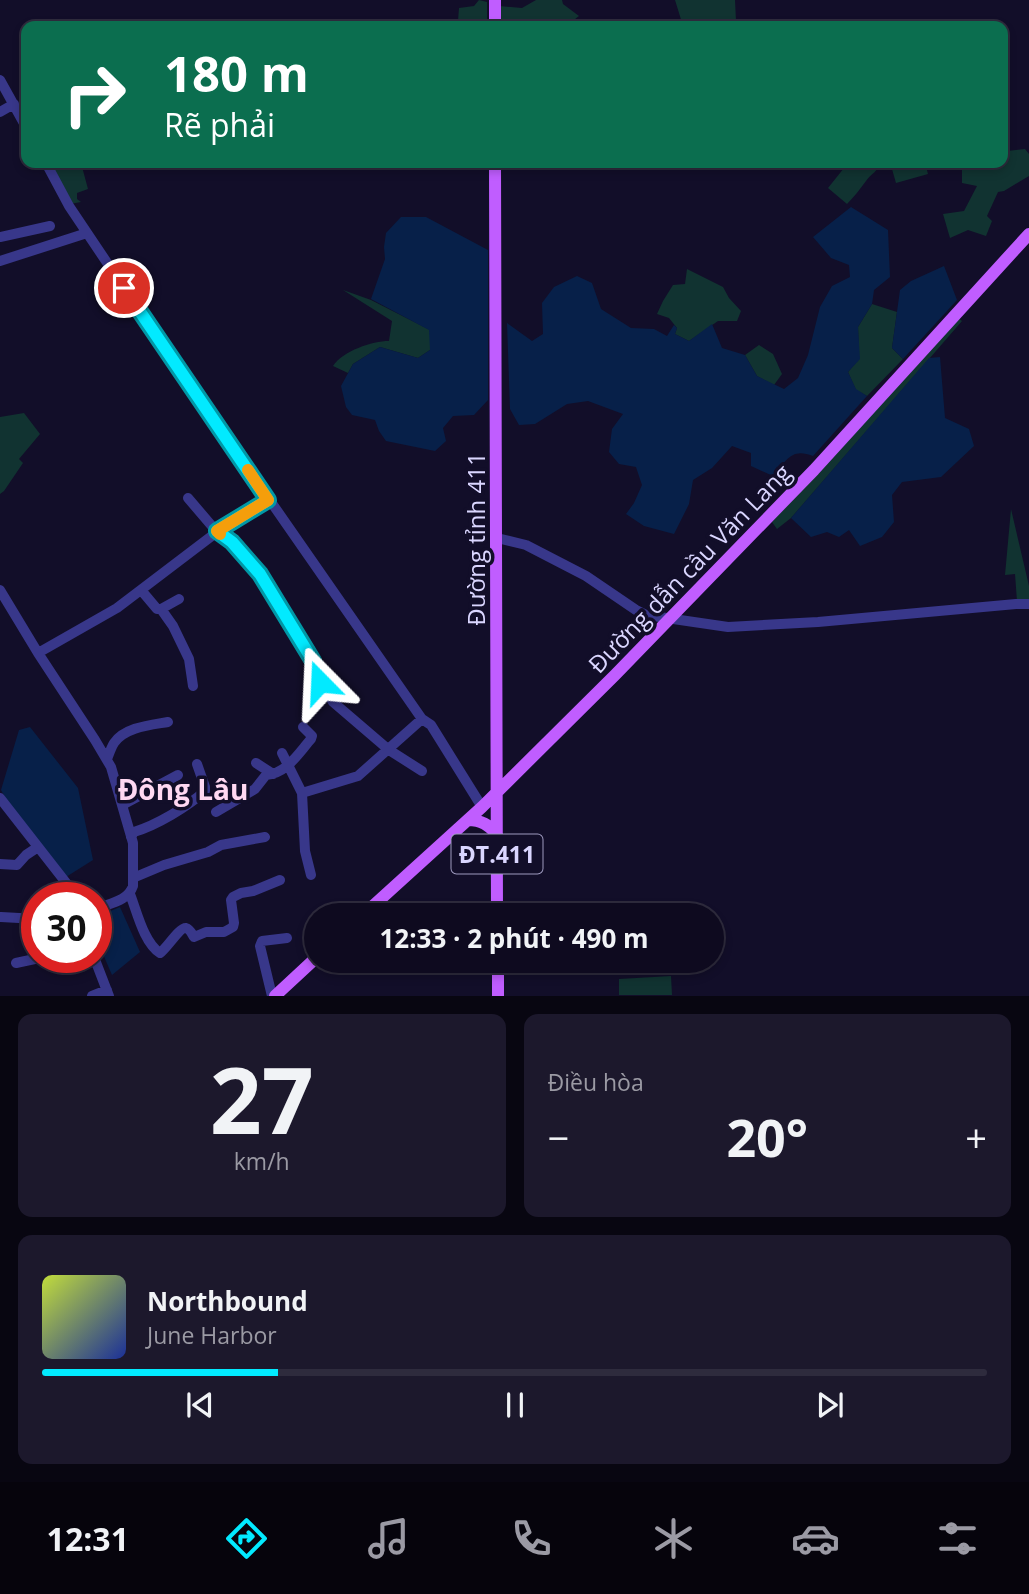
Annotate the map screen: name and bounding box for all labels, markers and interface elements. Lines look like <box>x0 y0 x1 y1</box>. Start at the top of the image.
text: 180 m <box>164 40 309 106</box>
icon: right <box>49 49 140 140</box>
text: Rẽ phải <box>164 103 275 146</box>
pin <box>94 258 154 318</box>
icon: arrive <box>105 269 143 307</box>
street label: Đường tỉnh 411 <box>459 452 492 626</box>
street label: Đường dẫn cầu Văn Lang <box>580 456 798 680</box>
position arrow <box>283 645 357 719</box>
district label: Đông Lâu <box>118 770 248 808</box>
road number: ĐT.411 <box>452 834 542 874</box>
speed limit sign: 30 <box>21 882 112 973</box>
text: 12:33 · 2 phút · 490 m <box>379 920 649 956</box>
text: 27 <box>210 1037 314 1161</box>
text: Điều hòa <box>548 1066 644 1098</box>
text: 20° <box>726 1101 808 1172</box>
text: − <box>548 1111 569 1163</box>
text: + <box>965 1111 987 1163</box>
text: km/h <box>234 1145 290 1177</box>
text: Northbound <box>147 1283 308 1319</box>
text: June Harbor <box>147 1319 277 1351</box>
icon: previous <box>181 1386 219 1424</box>
icon: pause <box>496 1386 534 1424</box>
icon: next <box>811 1386 849 1424</box>
icon: directions <box>222 1514 271 1563</box>
icon: music <box>364 1514 413 1563</box>
icon: phone <box>507 1514 556 1563</box>
icon: climate <box>649 1514 698 1563</box>
icon: car <box>791 1514 840 1563</box>
icon: filters <box>933 1514 982 1563</box>
text: 12:31 <box>47 1517 129 1560</box>

